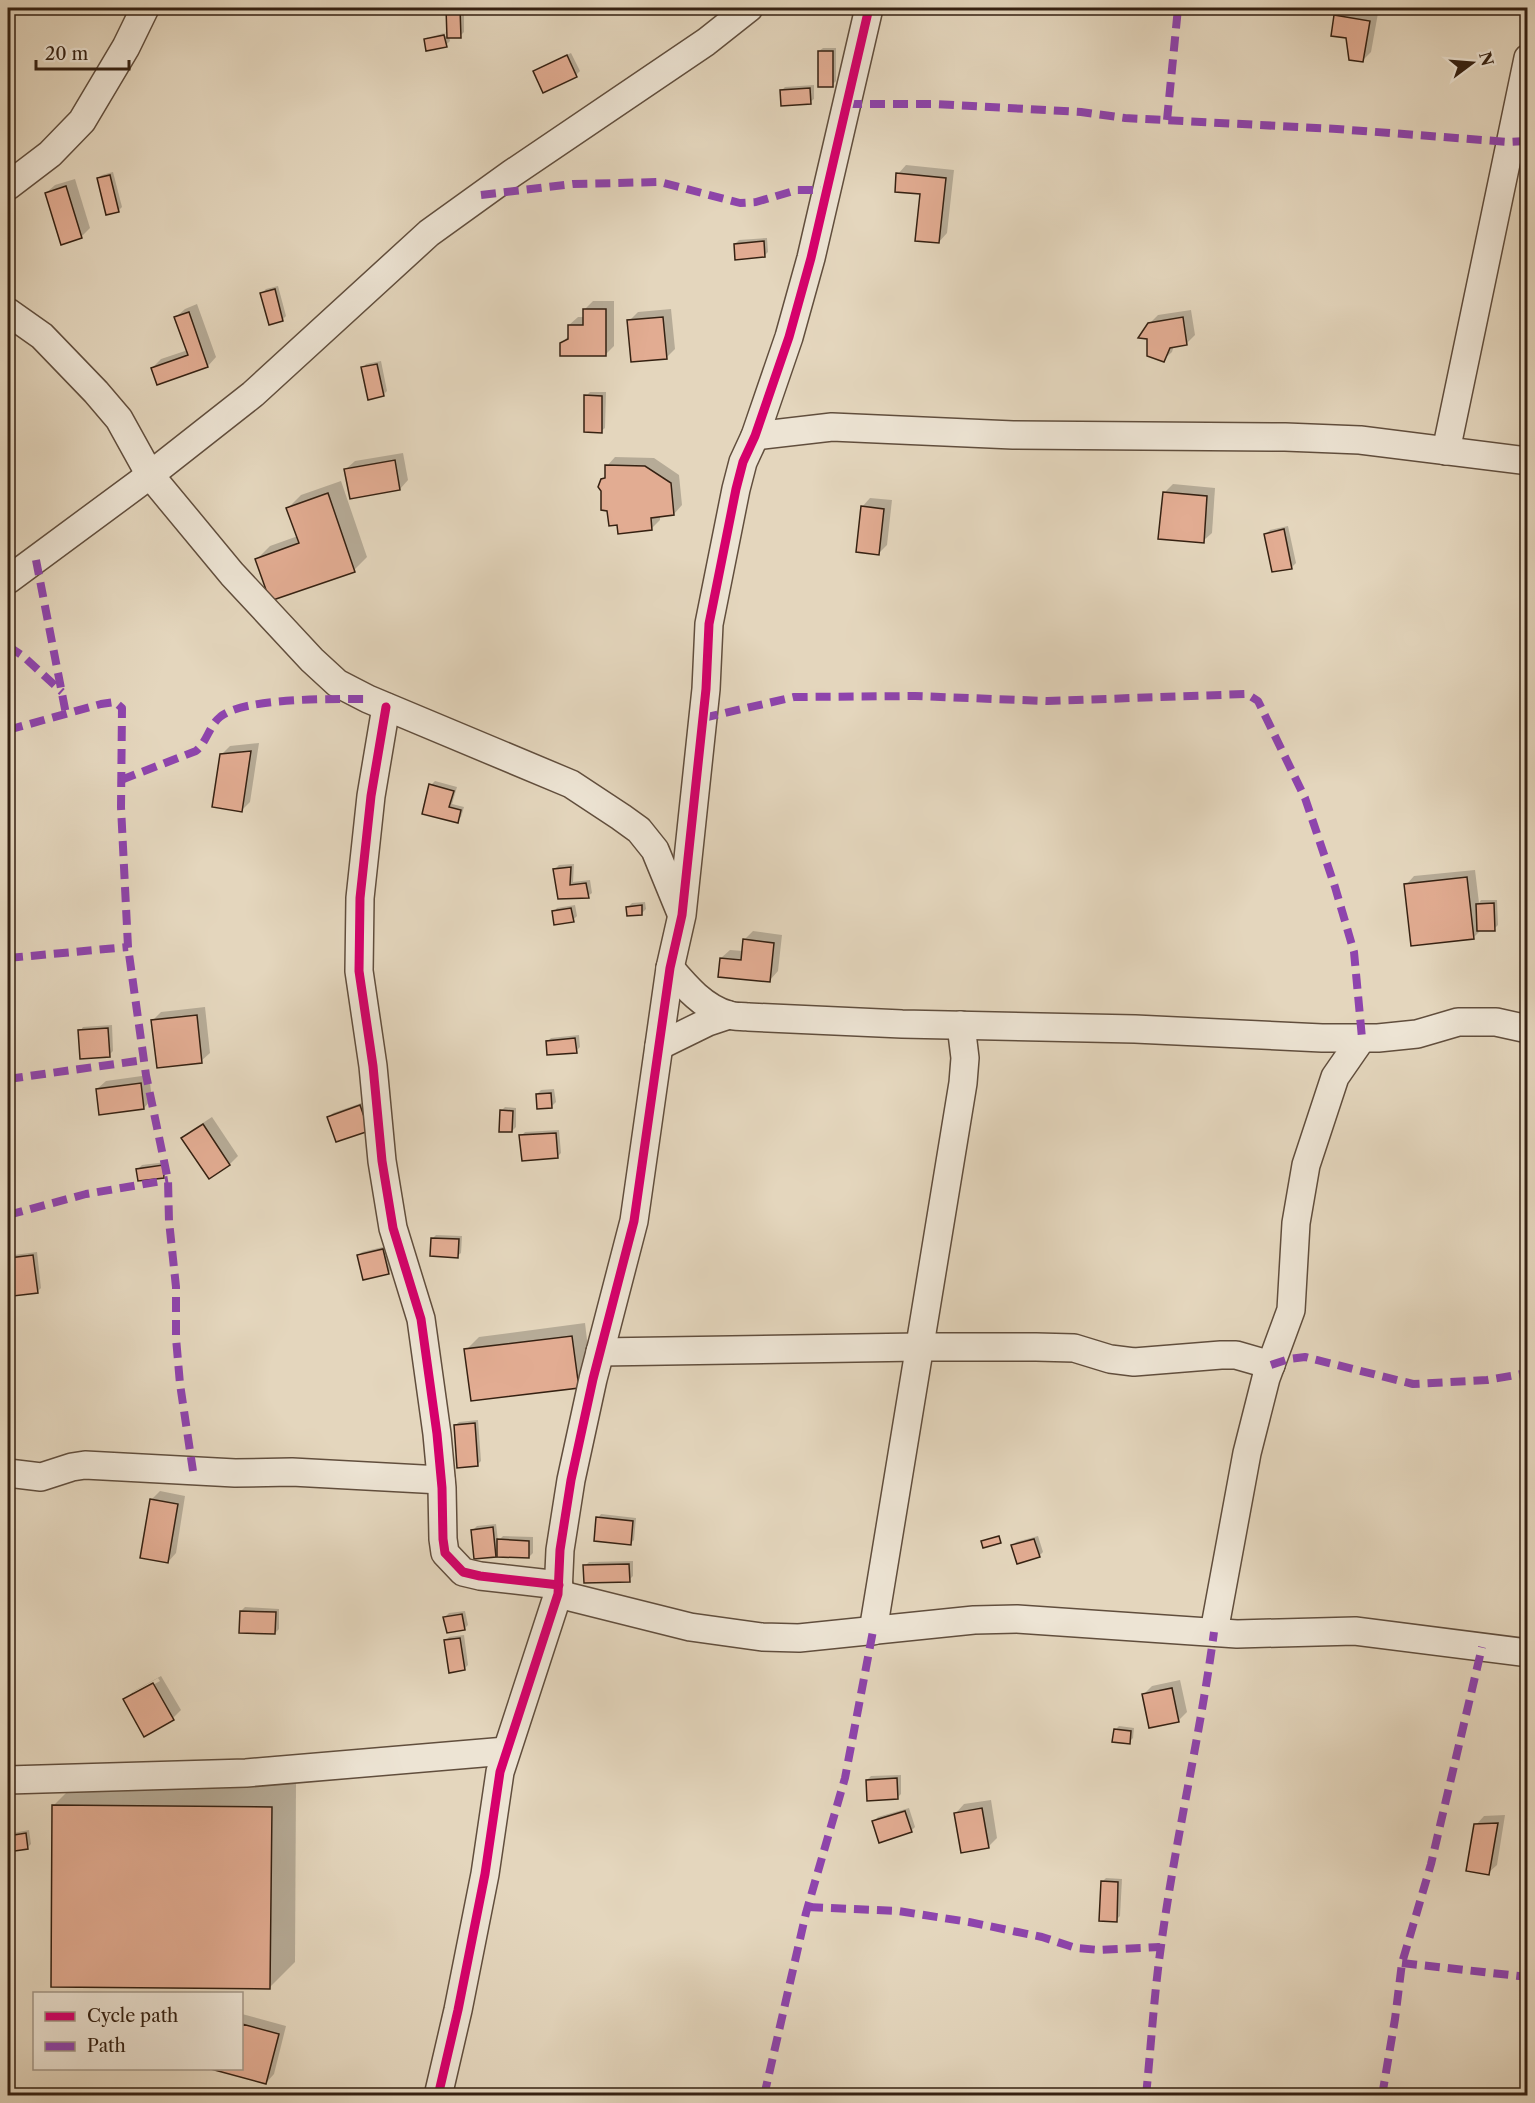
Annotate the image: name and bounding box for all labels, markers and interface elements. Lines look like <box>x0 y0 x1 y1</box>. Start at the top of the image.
scale bar <box>36 33 129 71</box>
north arrow <box>1442 33 1502 93</box>
text: 20 m <box>45 43 89 65</box>
text: N <box>1475 49 1498 68</box>
legend <box>33 1992 243 2070</box>
text: Cycle path <box>87 2005 178 2027</box>
text: Path <box>87 2035 126 2057</box>

